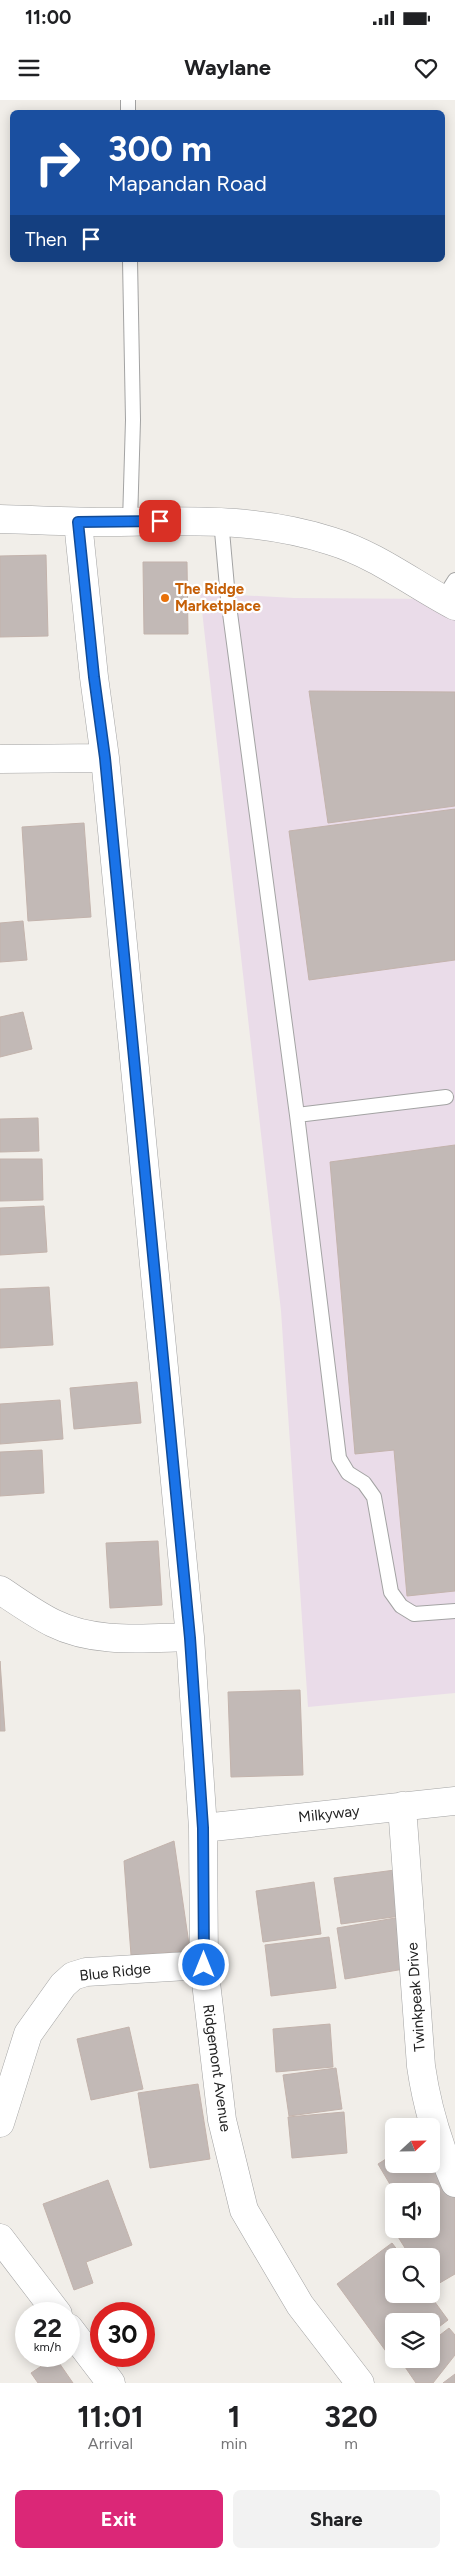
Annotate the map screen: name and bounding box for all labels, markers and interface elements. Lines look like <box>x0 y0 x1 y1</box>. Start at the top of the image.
text: 11:00 <box>25 6 71 29</box>
icon: menu <box>15 54 43 82</box>
text: Waylane <box>184 54 271 81</box>
icon: heart <box>412 54 440 82</box>
text: 300 m <box>108 128 212 170</box>
icon: right <box>25 130 90 195</box>
text: Mapandan Road <box>108 170 267 197</box>
icon: arrive <box>77 225 105 253</box>
text: Then <box>25 228 67 251</box>
pin <box>139 500 181 542</box>
icon: arrive <box>146 507 174 535</box>
place label: The Ridge Marketplace <box>175 580 261 615</box>
marker: The Ridge Marketplace <box>159 592 171 604</box>
street label: Milkyway <box>297 1802 361 1826</box>
position arrow <box>177 1938 229 1990</box>
street label: Twinkpeak Drive <box>403 1942 429 2052</box>
street label: Blue Ridge <box>79 1959 151 1985</box>
street label: Ridgemont Avenue <box>199 2003 235 2133</box>
north arrow <box>385 2118 440 2172</box>
map controls <box>385 2118 440 2368</box>
button: sound <box>385 2183 440 2238</box>
button: search <box>385 2248 440 2303</box>
speed limit sign: 30 <box>90 2302 155 2367</box>
text: 22 <box>33 2313 62 2343</box>
button: layers <box>385 2313 440 2368</box>
text: km/h <box>34 2340 61 2354</box>
text: 11:01 <box>77 2398 144 2435</box>
text: 1 <box>228 2398 240 2435</box>
text: 320 <box>324 2398 378 2435</box>
text: Arrival <box>88 2434 133 2453</box>
text: min <box>221 2434 247 2453</box>
text: m <box>344 2434 358 2453</box>
button: Exit <box>15 2490 223 2548</box>
button: Share <box>233 2490 440 2548</box>

